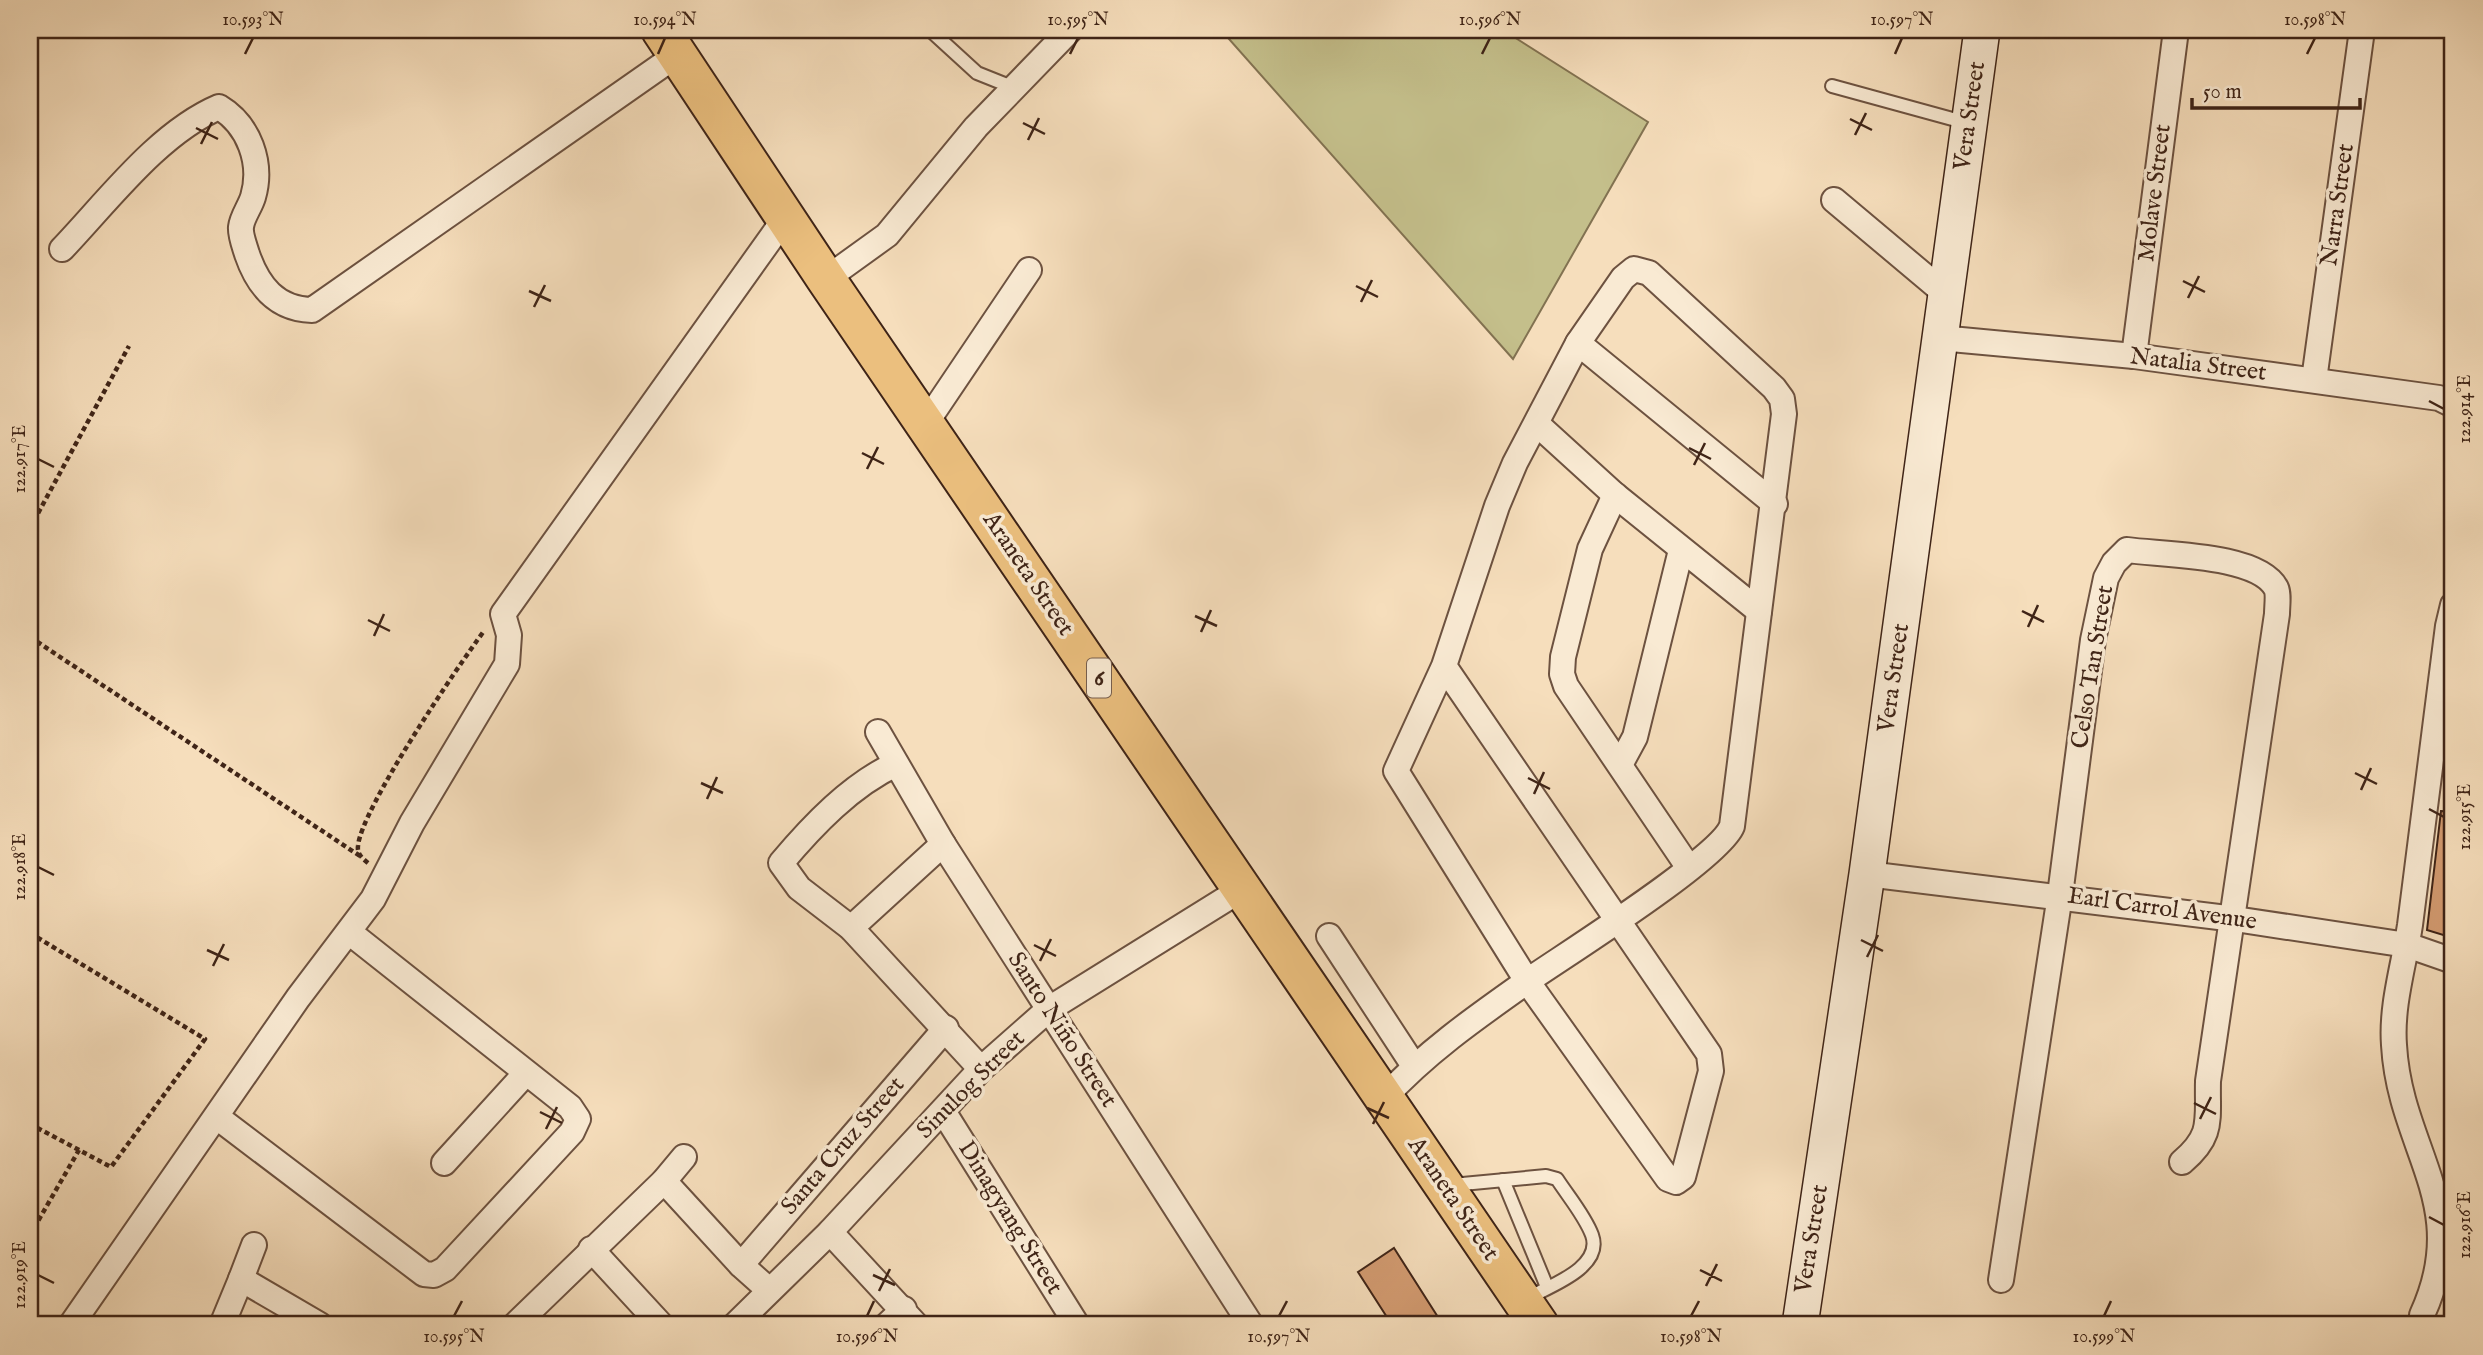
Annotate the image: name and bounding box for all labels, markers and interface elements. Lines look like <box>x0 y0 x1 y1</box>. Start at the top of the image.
text: 10.593°N <box>222 9 284 32</box>
text: 10.594°N <box>633 9 697 32</box>
text: 10.595°N <box>1047 9 1109 32</box>
text: 10.596°N <box>1459 9 1522 32</box>
text: 10.597°N <box>1870 9 1934 32</box>
text: 10.598°N <box>2284 9 2346 32</box>
street label: Vera Street <box>1947 60 1993 173</box>
scale bar <box>2192 66 2360 110</box>
text: 50 m <box>2203 79 2242 106</box>
street label: Molave Street <box>2131 123 2179 263</box>
street label: Narra Street <box>2314 142 2362 268</box>
street label: Natalia Street <box>2128 341 2268 389</box>
text: 122.914°E <box>2454 375 2477 443</box>
text: 122.917°E <box>9 425 32 493</box>
street label: Araneta Street <box>975 505 1081 642</box>
street label: Celso Tan Street <box>2065 583 2121 751</box>
street label: Vera Street <box>1871 622 1917 735</box>
road number: 6 <box>1087 658 1111 698</box>
text: 122.915°E <box>2454 784 2477 850</box>
text: 122.918°E <box>9 833 32 901</box>
street label: Earl Carrol Avenue <box>2065 880 2259 938</box>
street label: Santo Niño Street <box>1000 946 1124 1114</box>
street label: Sinulog Street <box>910 1024 1032 1146</box>
street label: Santa Cruz Street <box>774 1070 912 1222</box>
street label: Araneta Street <box>1400 1130 1506 1267</box>
street label: Dinagyang Street <box>950 1135 1070 1301</box>
street label: Vera Street <box>1788 1182 1836 1297</box>
text: 122.916°E <box>2454 1191 2477 1259</box>
text: 122.919°E <box>9 1241 32 1309</box>
text: 10.595°N <box>423 1326 485 1349</box>
text: 10.596°N <box>836 1326 899 1349</box>
text: 10.597°N <box>1247 1326 1311 1349</box>
text: 10.598°N <box>1660 1326 1722 1349</box>
text: 10.599°N <box>2073 1326 2136 1349</box>

